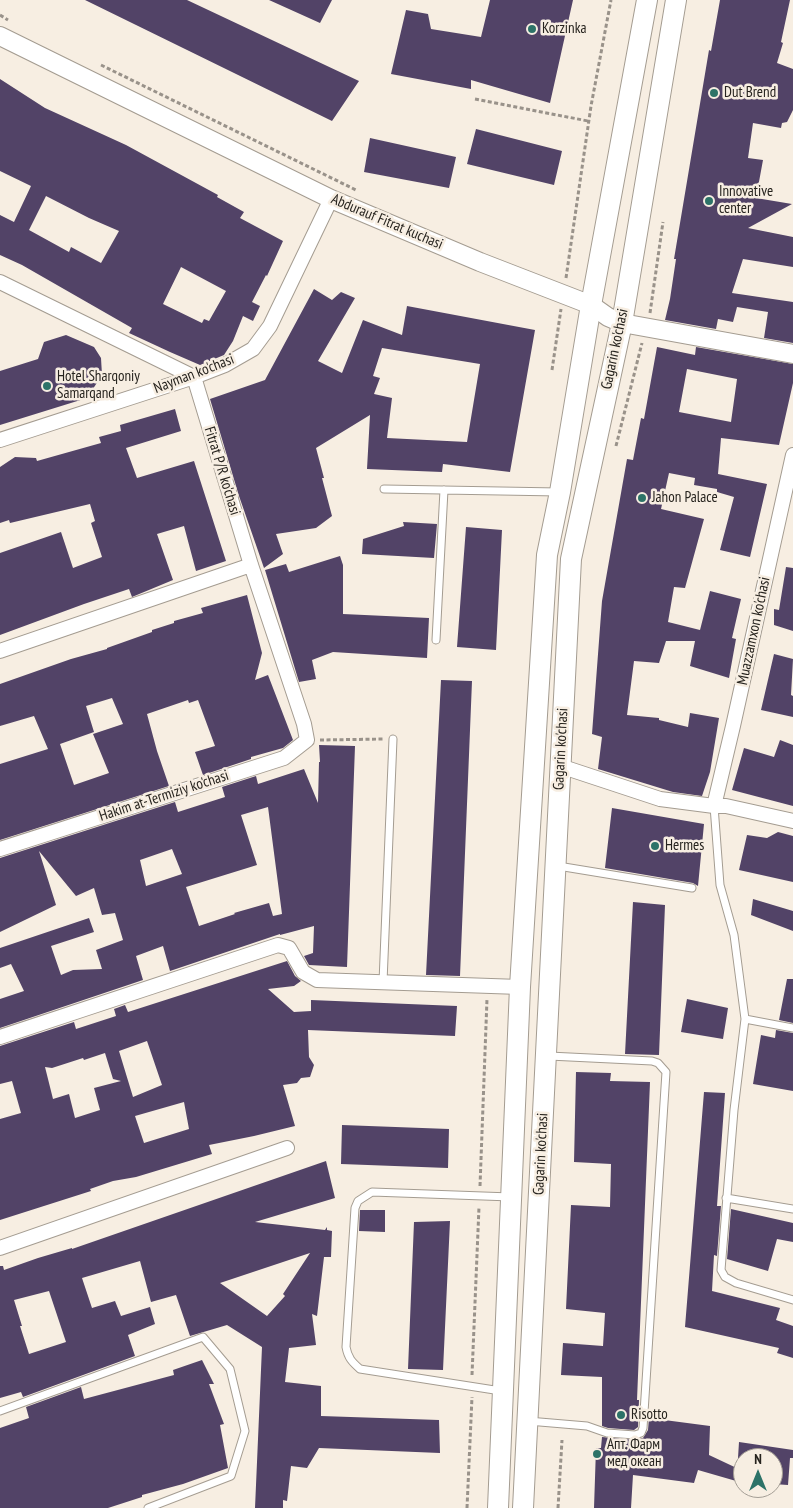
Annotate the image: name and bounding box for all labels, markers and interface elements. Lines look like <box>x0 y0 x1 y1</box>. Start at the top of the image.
place label: Korzinka <box>542 20 586 38</box>
marker: Korzinka <box>526 23 538 35</box>
place label: Dut Brend <box>724 84 776 102</box>
marker: Dut Brend <box>708 87 720 99</box>
place label: Innovative center <box>719 183 773 218</box>
street label: Abdurauf Fitrat kuchasi <box>328 190 446 254</box>
marker: Innovative center <box>703 195 715 207</box>
street label: Gagarin ko'chasi <box>598 307 632 391</box>
street label: Nayman ko'chasi <box>151 350 237 398</box>
place label: Hotel Sharqoniy Samarqand <box>57 368 140 403</box>
marker: Hotel Sharqoniy Samarqand <box>41 380 53 392</box>
street label: Fitrat P/R ko'chasi <box>200 424 244 518</box>
place label: Jahon Palace <box>652 489 718 507</box>
marker: Jahon Palace <box>636 492 648 504</box>
street label: Muazzamxon ko'chasi <box>734 575 774 687</box>
street label: Gagarin ko'chasi <box>550 707 572 791</box>
street label: Hakim at-Termiziy ko'chasi <box>97 767 231 825</box>
place label: Hermes <box>665 837 704 855</box>
marker: Hermes <box>649 840 661 852</box>
street label: Gagarin ko'chasi <box>530 1112 552 1196</box>
place label: Risotto <box>631 1406 668 1424</box>
marker: Risotto <box>615 1409 627 1421</box>
place label: Апт. Фарм мед океан <box>607 1436 661 1471</box>
marker: Апт. Фарм мед океан <box>591 1448 603 1460</box>
north arrow <box>733 1448 783 1498</box>
text: N <box>754 1450 762 1468</box>

